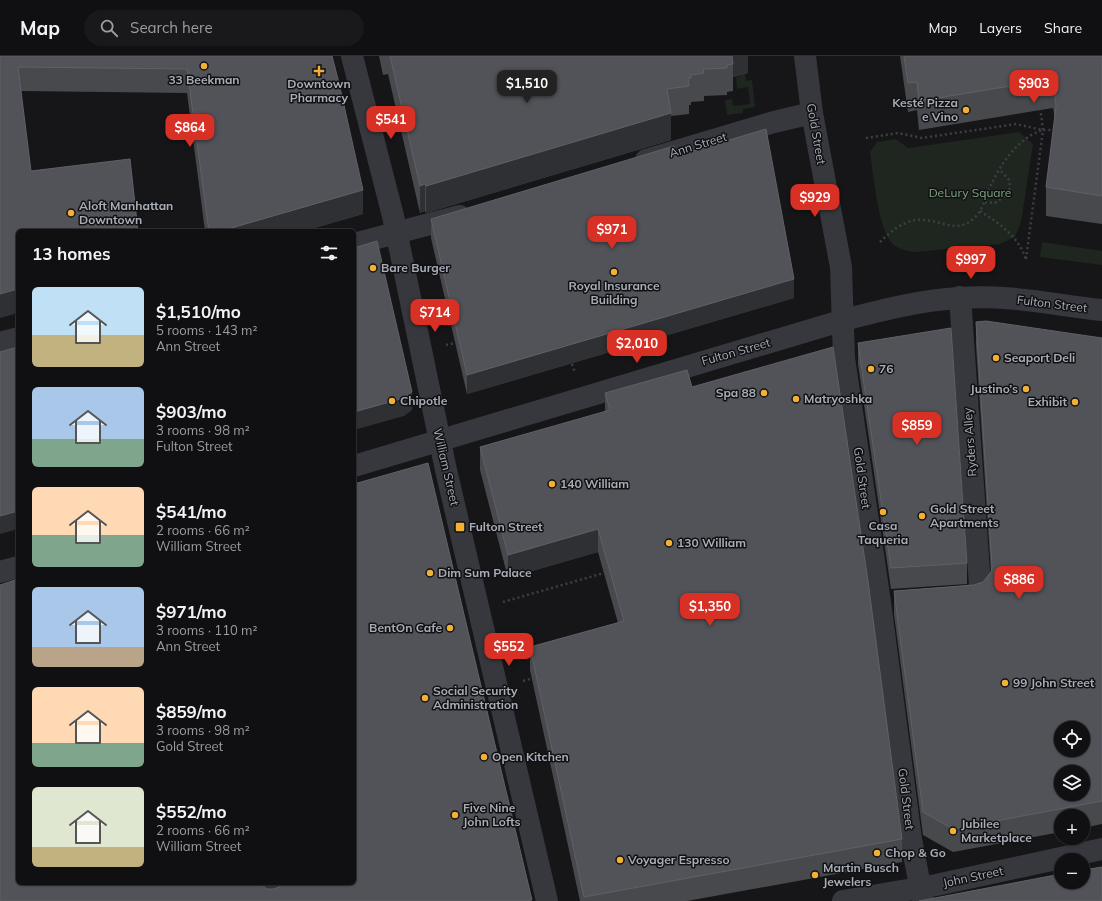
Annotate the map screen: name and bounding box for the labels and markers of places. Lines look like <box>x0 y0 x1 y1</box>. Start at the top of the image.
marker: 33 Beekman <box>199 61 209 71</box>
marker: Downtown Pharmacy <box>314 66 324 76</box>
pin: $1,510 <box>494 70 560 104</box>
pin: $903 <box>1010 70 1058 104</box>
place label: 33 Beekman <box>168 72 240 87</box>
place label: Downtown Pharmacy <box>287 76 351 105</box>
place label: Kesté Pizza e Vino <box>892 95 958 124</box>
marker: Kesté Pizza e Vino <box>961 105 971 115</box>
pin: $541 <box>367 106 415 140</box>
pin: $864 <box>166 114 214 148</box>
pin: $929 <box>791 184 839 218</box>
place label: Aloft Manhattan Downtown <box>79 198 173 227</box>
marker: Aloft Manhattan Downtown <box>66 208 76 218</box>
pin: $971 <box>588 216 636 250</box>
pin: $997 <box>947 246 995 280</box>
place label: Bare Burger <box>381 260 450 275</box>
marker: Bare Burger <box>368 263 378 273</box>
marker: Royal Insurance Building <box>609 267 619 277</box>
place label: Royal Insurance Building <box>568 278 660 307</box>
pin: $714 <box>411 299 459 333</box>
pin: $2,010 <box>604 330 670 364</box>
place label: Seaport Deli <box>1004 350 1075 365</box>
marker: Seaport Deli <box>991 353 1001 363</box>
place label: 76 <box>879 361 893 376</box>
marker: 76 <box>866 364 876 374</box>
place label: Justino’s <box>970 381 1018 396</box>
marker: Justino’s <box>1021 384 1031 394</box>
place label: Spa 88 <box>716 385 756 400</box>
marker: Spa 88 <box>759 388 769 398</box>
place label: Matryoshka <box>804 391 872 406</box>
place label: Chipotle <box>400 393 448 408</box>
marker: Matryoshka <box>791 394 801 404</box>
place label: Exhibit <box>1028 394 1067 409</box>
marker: Chipotle <box>387 396 397 406</box>
marker: Exhibit <box>1070 397 1080 407</box>
pin: $859 <box>893 412 941 446</box>
place label: 140 William <box>560 476 629 491</box>
marker: 140 William <box>547 479 557 489</box>
place label: Gold Street Apartments <box>930 501 999 530</box>
marker: Casa Taqueria <box>878 507 888 517</box>
marker: Gold Street Apartments <box>917 511 927 521</box>
place label: Casa Taqueria <box>858 518 908 547</box>
place label: Fulton Street <box>469 519 543 534</box>
marker: Fulton Street <box>454 521 466 533</box>
place label: 130 William <box>677 535 746 550</box>
marker: 130 William <box>664 538 674 548</box>
place label: Dim Sum Palace <box>438 565 532 580</box>
pin: $886 <box>995 566 1043 600</box>
marker: Dim Sum Palace <box>425 568 435 578</box>
pin: $1,350 <box>677 593 743 627</box>
place label: BentOn Cafe <box>369 620 442 635</box>
marker: BentOn Cafe <box>445 623 455 633</box>
pin: $552 <box>485 633 533 667</box>
place label: 99 John Street <box>1013 675 1095 690</box>
marker: 99 John Street <box>1000 678 1010 688</box>
place label: Social Security Administration <box>433 683 518 712</box>
marker: Social Security Administration <box>420 693 430 703</box>
place label: Open Kitchen <box>492 749 569 764</box>
marker: Open Kitchen <box>479 752 489 762</box>
place label: Five Nine John Lofts <box>463 800 521 829</box>
marker: Five Nine John Lofts <box>450 810 460 820</box>
place label: Jubilee Marketplace <box>961 816 1032 845</box>
marker: Jubilee Marketplace <box>948 826 958 836</box>
place label: Chop & Go <box>885 845 946 860</box>
marker: Chop & Go <box>872 848 882 858</box>
place label: Voyager Espresso <box>627 852 730 867</box>
marker: Voyager Espresso <box>615 855 625 865</box>
place label: Martin Busch Jewelers <box>823 860 899 889</box>
marker: Martin Busch Jewelers <box>810 870 820 880</box>

